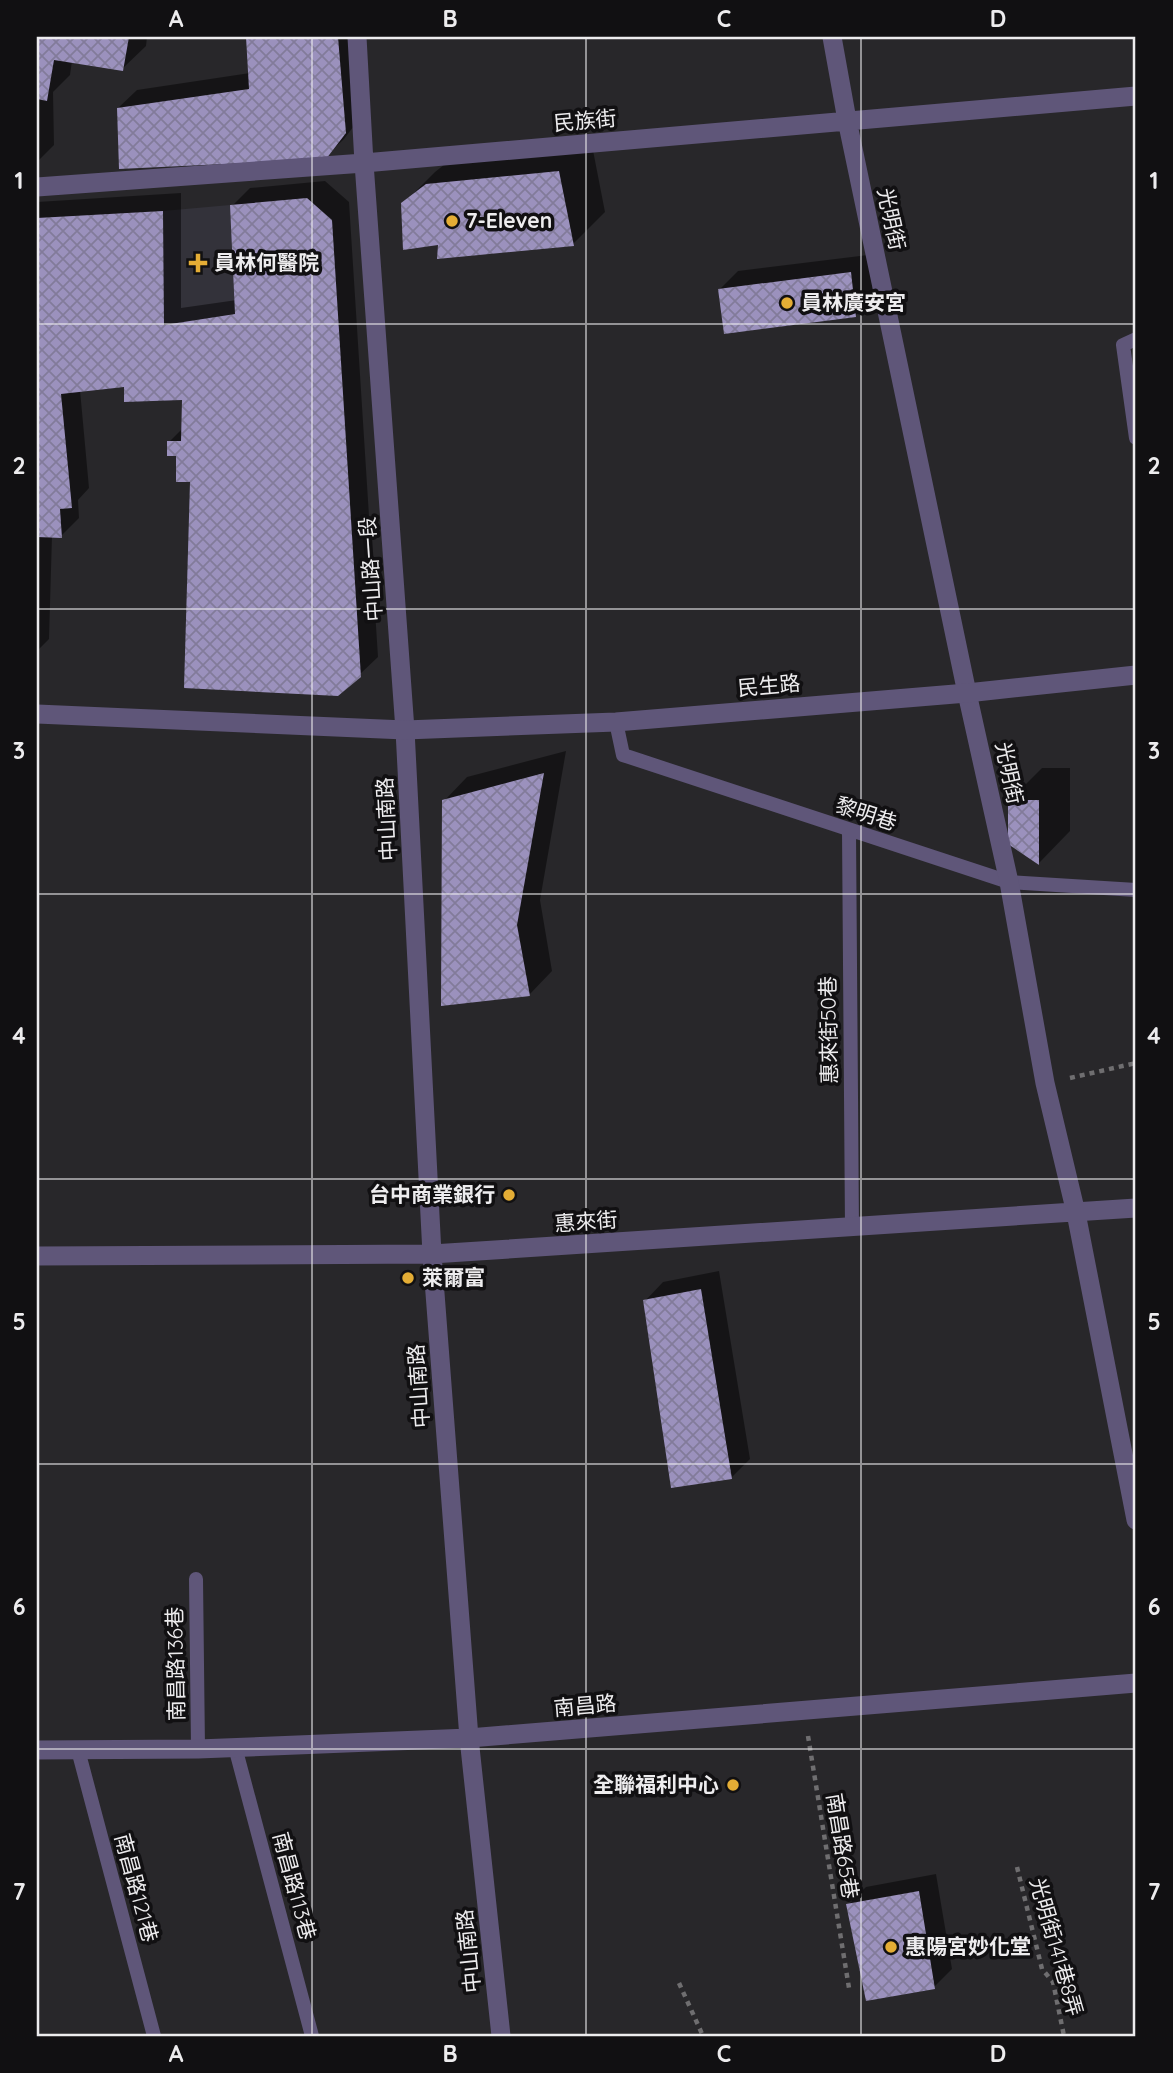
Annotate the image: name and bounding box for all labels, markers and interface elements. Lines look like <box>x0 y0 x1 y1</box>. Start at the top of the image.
text: A <box>169 4 184 33</box>
text: B <box>442 4 458 33</box>
text: C <box>717 4 731 33</box>
text: D <box>990 4 1006 33</box>
street label: 民族街 <box>552 104 617 136</box>
text: 1 <box>15 166 23 195</box>
text: 1 <box>1150 166 1158 195</box>
street label: 光明街 <box>873 185 911 252</box>
place label: 7-Eleven <box>466 207 552 233</box>
marker: 7-Eleven <box>444 213 460 229</box>
place label: 員林何醫院 <box>214 249 319 275</box>
marker: 員林何醫院 <box>188 253 208 273</box>
place label: 員林廣安宮 <box>801 289 906 315</box>
marker: 員林廣安宮 <box>779 295 795 311</box>
text: 2 <box>12 451 26 480</box>
text: 2 <box>1147 451 1161 480</box>
street label: 中山路一段 <box>353 516 387 622</box>
street label: 民生路 <box>736 669 801 701</box>
text: 3 <box>13 736 25 765</box>
text: 3 <box>1148 736 1160 765</box>
street label: 光明街 <box>991 739 1029 806</box>
street label: 中山南路 <box>371 776 401 862</box>
street label: 黎明巷 <box>832 791 900 835</box>
street label: 惠來街50巷 <box>814 976 842 1084</box>
text: 4 <box>12 1021 26 1050</box>
text: 4 <box>1147 1021 1161 1050</box>
place label: 台中商業銀行 <box>369 1181 495 1207</box>
marker: 台中商業銀行 <box>501 1187 517 1203</box>
street label: 惠來街 <box>554 1206 618 1236</box>
place label: 萊爾富 <box>422 1264 485 1290</box>
marker: 萊爾富 <box>400 1270 416 1286</box>
text: 5 <box>12 1307 26 1336</box>
text: 5 <box>1147 1307 1161 1336</box>
street label: 中山南路 <box>402 1343 434 1429</box>
text: 6 <box>13 1592 25 1621</box>
text: 6 <box>1148 1592 1160 1621</box>
street label: 南昌路136巷 <box>161 1607 189 1721</box>
street label: 南昌路 <box>552 1689 617 1721</box>
place label: 全聯福利中心 <box>593 1771 719 1797</box>
marker: 全聯福利中心 <box>725 1777 741 1793</box>
street label: 南昌路65巷 <box>822 1791 864 1901</box>
street label: 南昌路113巷 <box>268 1829 322 1942</box>
street label: 南昌路121巷 <box>110 1831 164 1945</box>
street label: 光明街141巷8弄 <box>1025 1875 1089 2019</box>
text: 7 <box>13 1877 26 1906</box>
text: 7 <box>1148 1877 1161 1906</box>
street label: 中山南路 <box>451 1908 485 1994</box>
place label: 惠陽宮妙化堂 <box>905 1933 1031 1959</box>
marker: 惠陽宮妙化堂 <box>883 1939 899 1955</box>
text: A <box>169 2039 184 2068</box>
text: B <box>442 2039 458 2068</box>
text: C <box>717 2039 731 2068</box>
text: D <box>990 2039 1006 2068</box>

